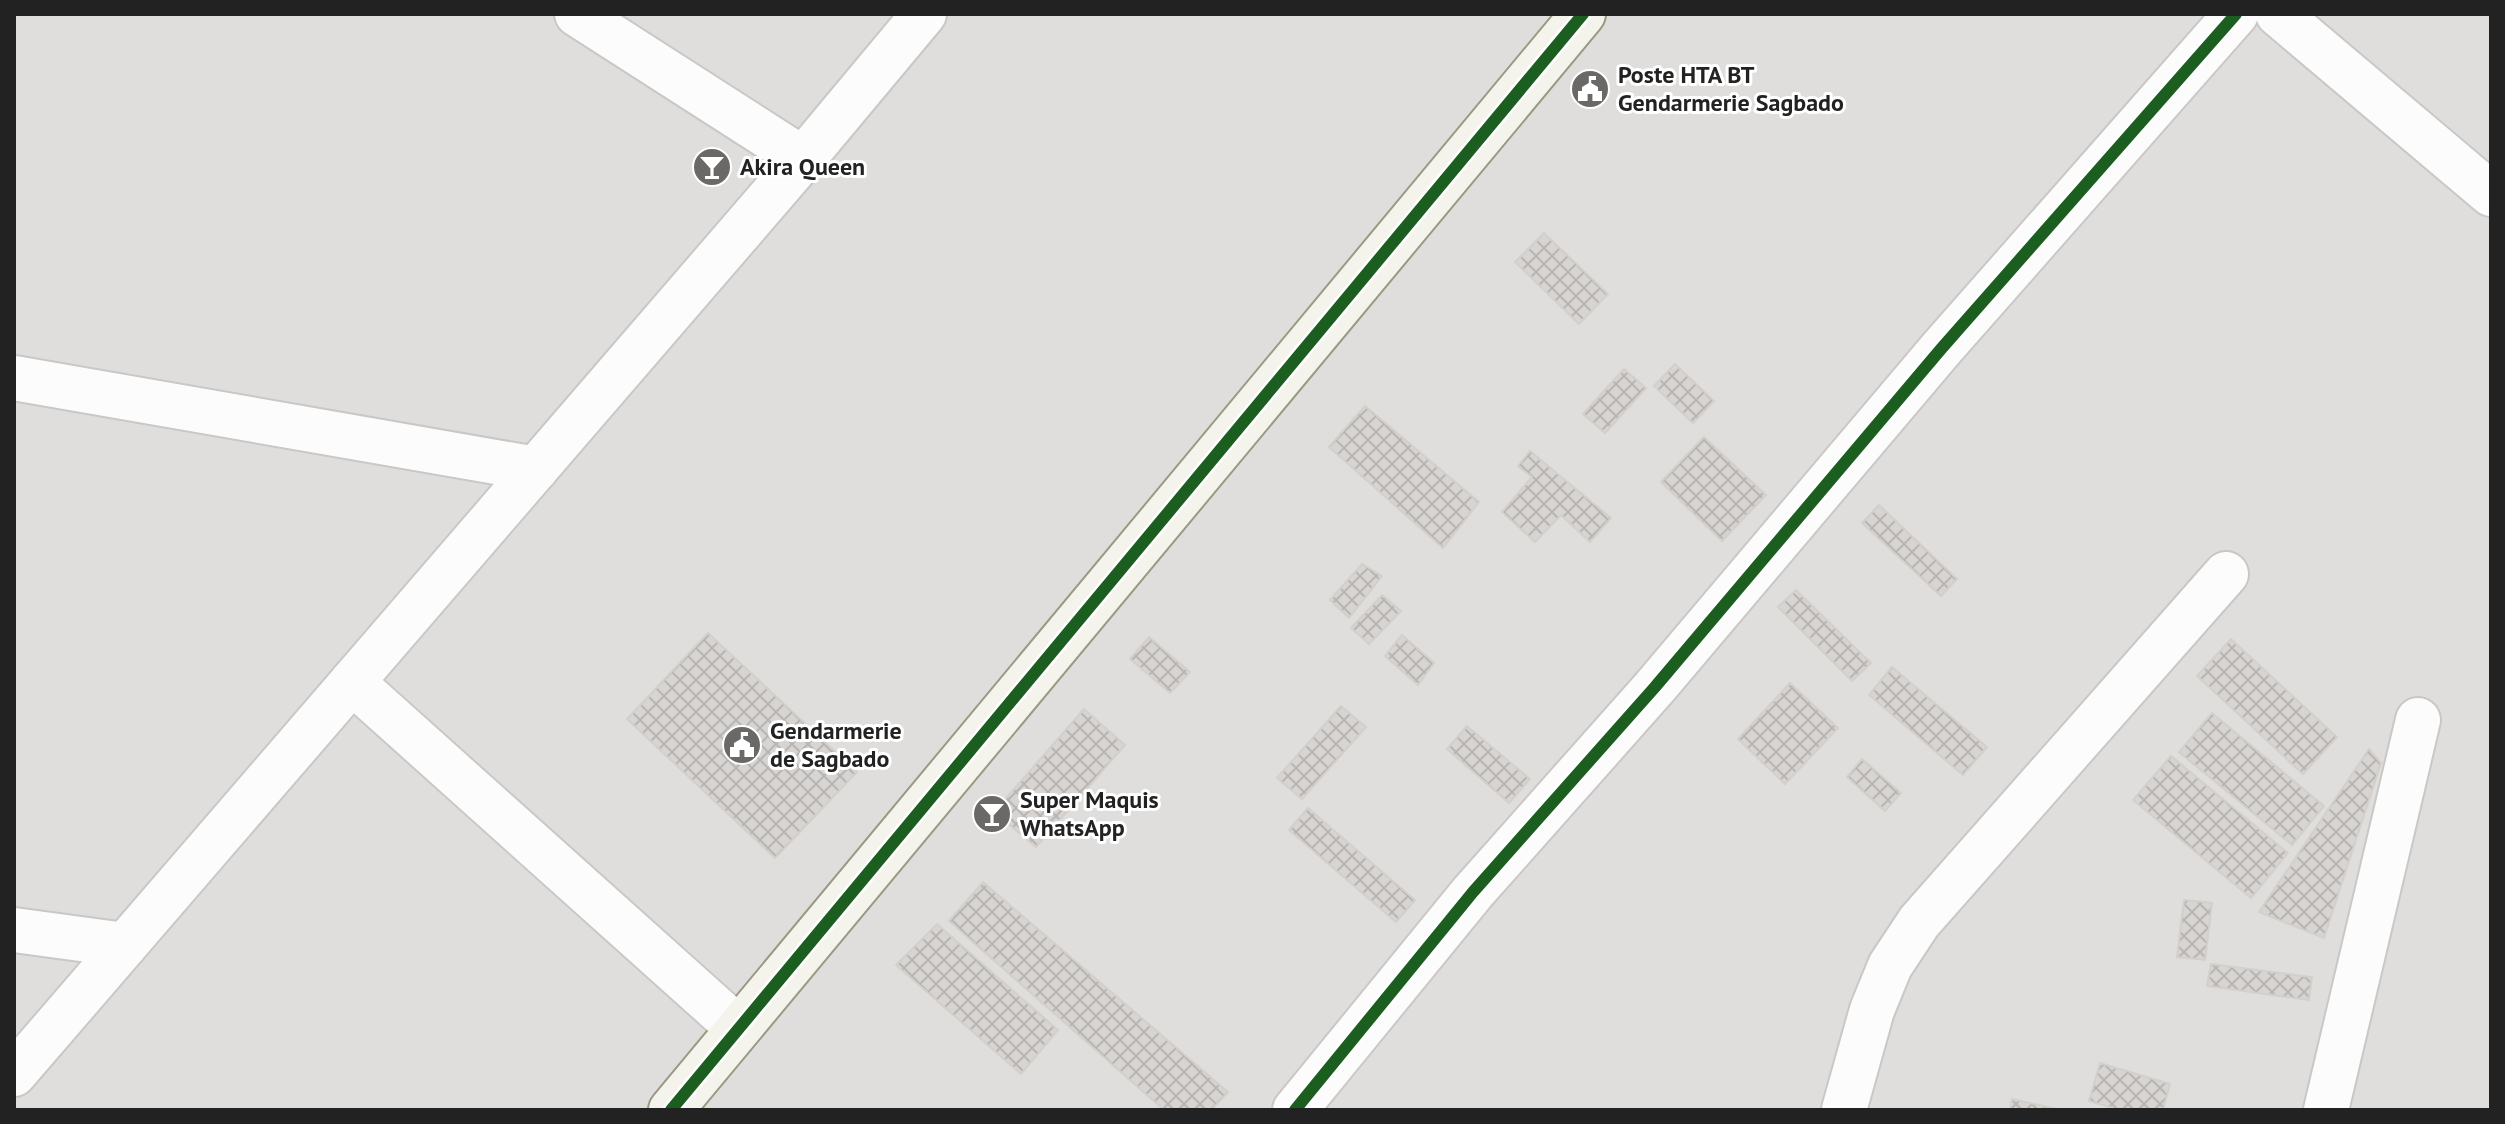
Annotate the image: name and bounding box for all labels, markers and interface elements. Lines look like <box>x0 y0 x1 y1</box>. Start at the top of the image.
place label: Poste HTA BT Gendarmerie Sagbado <box>1618 59 1844 118</box>
public building icon: Poste HTA BT Gendarmerie Sagbado <box>1569 68 1611 110</box>
bar icon: Akira Queen <box>691 146 733 188</box>
place label: Akira Queen <box>740 151 865 182</box>
place label: Gendarmerie de Sagbado <box>770 715 902 774</box>
public building icon: Gendarmerie de Sagbado <box>721 724 763 766</box>
place label: Super Maquis WhatsApp <box>1020 784 1159 843</box>
bar icon: Super Maquis WhatsApp <box>971 793 1013 835</box>

